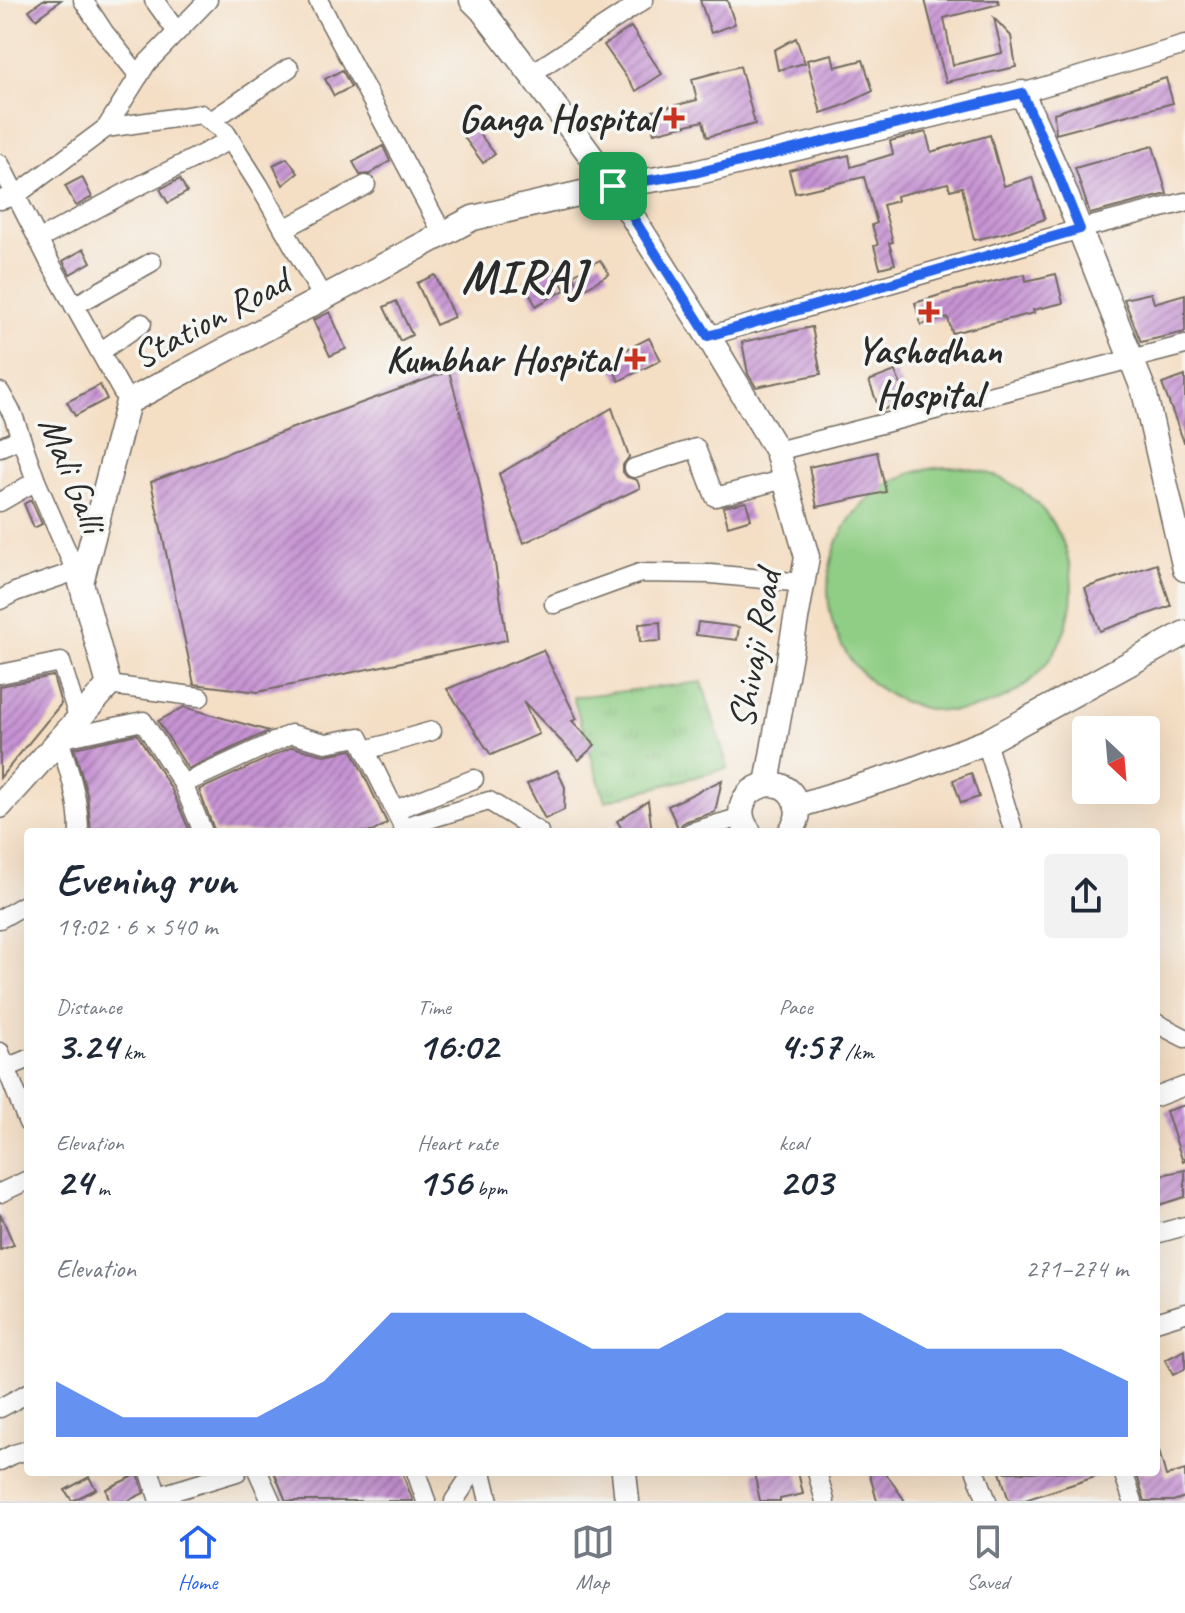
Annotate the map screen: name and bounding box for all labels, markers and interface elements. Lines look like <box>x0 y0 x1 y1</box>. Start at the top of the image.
place label: Ganga Hospital <box>459 95 663 142</box>
marker: Ganga Hospital <box>663 107 685 129</box>
pin <box>579 152 647 220</box>
icon: arrive <box>591 164 635 208</box>
district label: MIRAJ <box>461 248 592 306</box>
street label: Station Road <box>124 255 302 379</box>
marker: Yashodhan Hospital <box>918 301 940 323</box>
place label: Yashodhan Hospital <box>857 327 1003 418</box>
place label: Kumbhar Hospital <box>386 336 624 383</box>
marker: Kumbhar Hospital <box>624 348 646 370</box>
street label: Mali Galli <box>28 409 118 543</box>
street label: Shivaji Road <box>718 561 793 732</box>
north arrow <box>1072 716 1160 804</box>
map controls <box>1072 716 1160 804</box>
text: Evening run <box>56 852 236 907</box>
button: share <box>1044 854 1128 938</box>
text: 19:02 · 6 × 540 m <box>56 910 217 943</box>
text: Distance <box>56 993 122 1021</box>
text: Time <box>417 993 451 1021</box>
text: Pace <box>779 993 813 1021</box>
text: 3.24 <box>56 1021 118 1071</box>
text: 16:02 <box>417 1021 498 1071</box>
text: 4:57 <box>779 1021 840 1071</box>
text: km <box>118 1038 145 1066</box>
text: /km <box>840 1038 874 1066</box>
text: Elevation <box>56 1129 124 1157</box>
text: Heart rate <box>417 1129 498 1157</box>
text: kcal <box>779 1129 808 1157</box>
text: 24 <box>56 1157 92 1207</box>
text: 156 <box>417 1157 472 1207</box>
text: 203 <box>779 1157 833 1207</box>
text: m <box>92 1174 110 1202</box>
text: bpm <box>472 1174 507 1202</box>
text: Elevation <box>56 1252 136 1285</box>
text: 271–274 m <box>1025 1252 1128 1285</box>
tab: Home <box>176 1520 220 1596</box>
tab: Map <box>571 1520 615 1596</box>
tab: Saved <box>966 1520 1010 1596</box>

